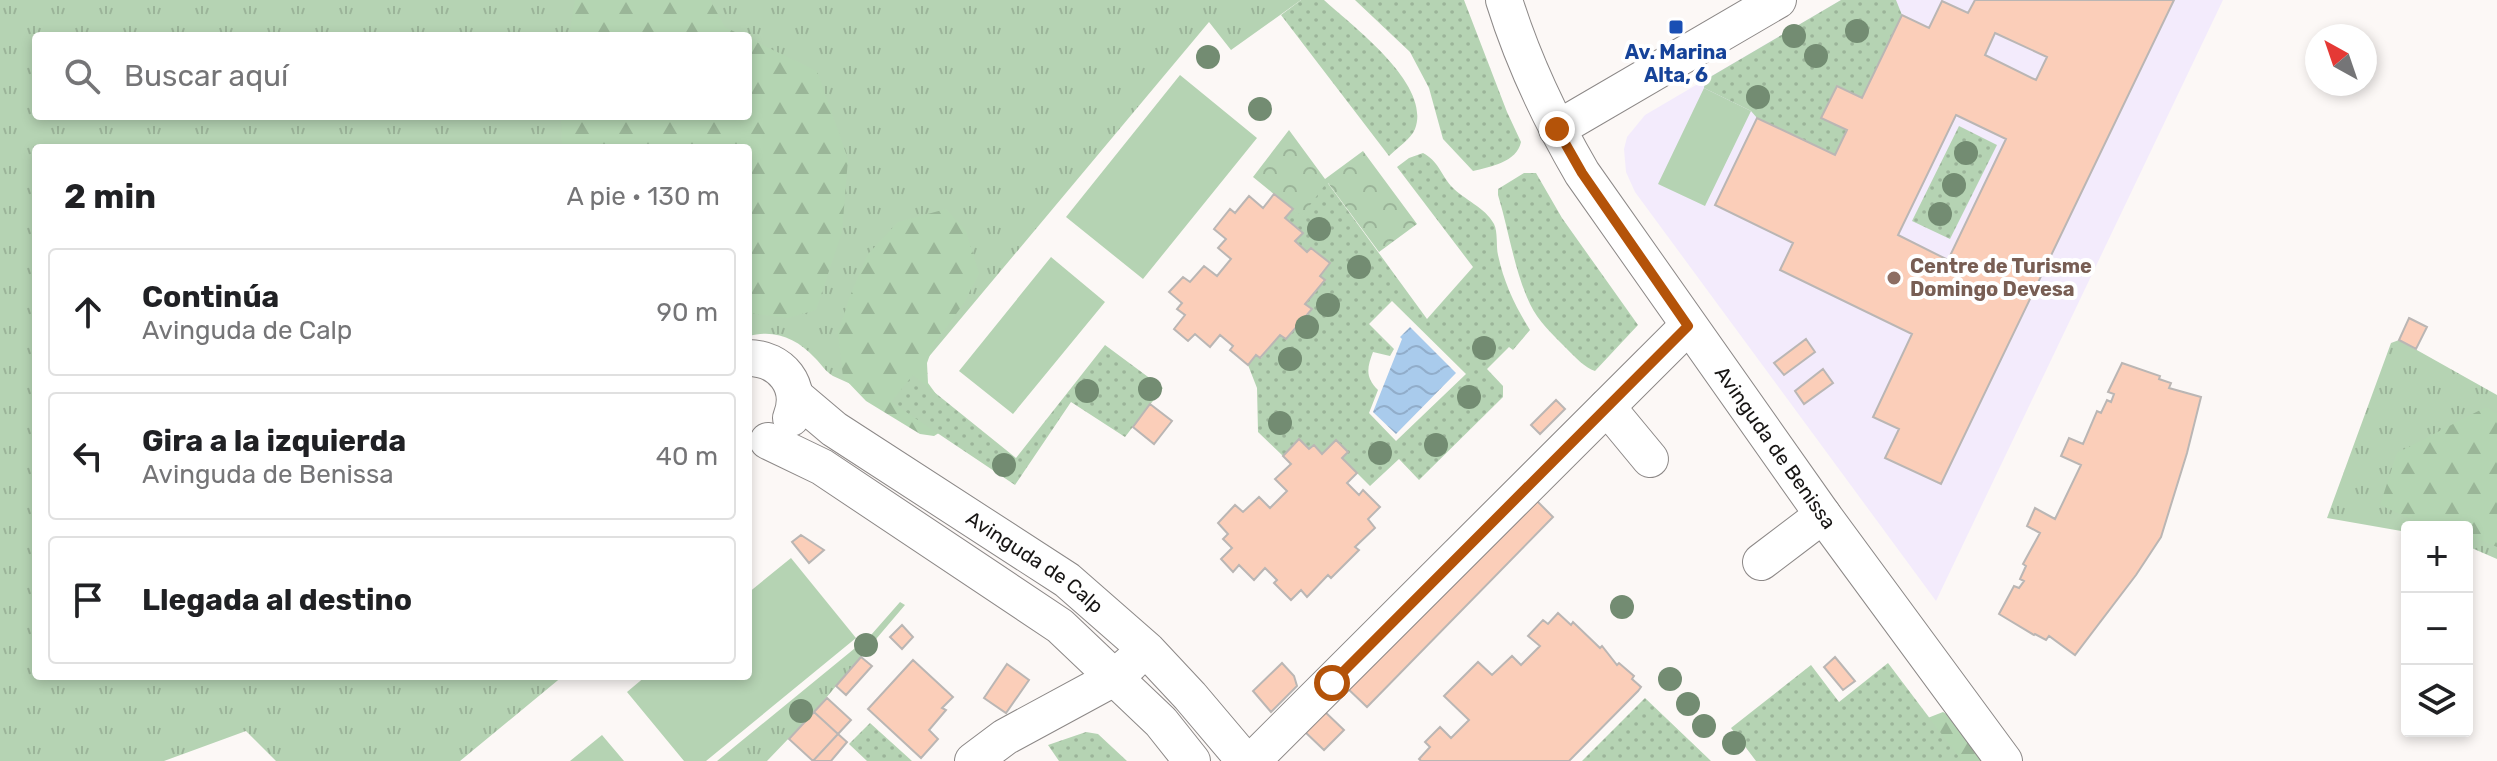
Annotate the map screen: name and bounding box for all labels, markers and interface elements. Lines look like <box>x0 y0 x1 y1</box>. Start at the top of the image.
marker: Av. Marina Alta, 6 <box>1667 18 1685 36</box>
north arrow <box>2305 24 2377 96</box>
search box <box>32 32 752 120</box>
place label: Av. Marina Alta, 6 <box>1625 40 1727 87</box>
icon: search <box>60 54 104 98</box>
text: Buscar aquí <box>124 58 288 94</box>
route end <box>1539 111 1575 147</box>
text: 2 min <box>64 176 156 217</box>
text: A pie · 130 m <box>566 181 720 212</box>
place label: Centre de Turisme Domingo Devesa <box>1910 254 2092 301</box>
marker: Centre de Turisme Domingo Devesa <box>1885 269 1903 287</box>
text: Continúa <box>142 279 279 315</box>
icon: ahead <box>66 290 110 334</box>
text: 90 m <box>657 297 718 328</box>
text: Avinguda de Calp <box>142 315 352 346</box>
street label: Avinguda de Benissa <box>1710 361 1841 534</box>
text: Gira a la izquierda <box>142 423 406 459</box>
icon: left <box>66 434 110 478</box>
text: 40 m <box>656 441 718 472</box>
text: Avinguda de Benissa <box>142 459 394 490</box>
street label: Avinguda de Calp <box>962 506 1108 618</box>
map controls <box>2401 521 2473 737</box>
button: + <box>2401 521 2473 593</box>
icon: arrive <box>66 578 110 622</box>
text: Llegada al destino <box>142 582 412 618</box>
button: − <box>2401 593 2473 665</box>
route start <box>1314 665 1350 701</box>
button: layers <box>2401 665 2473 737</box>

